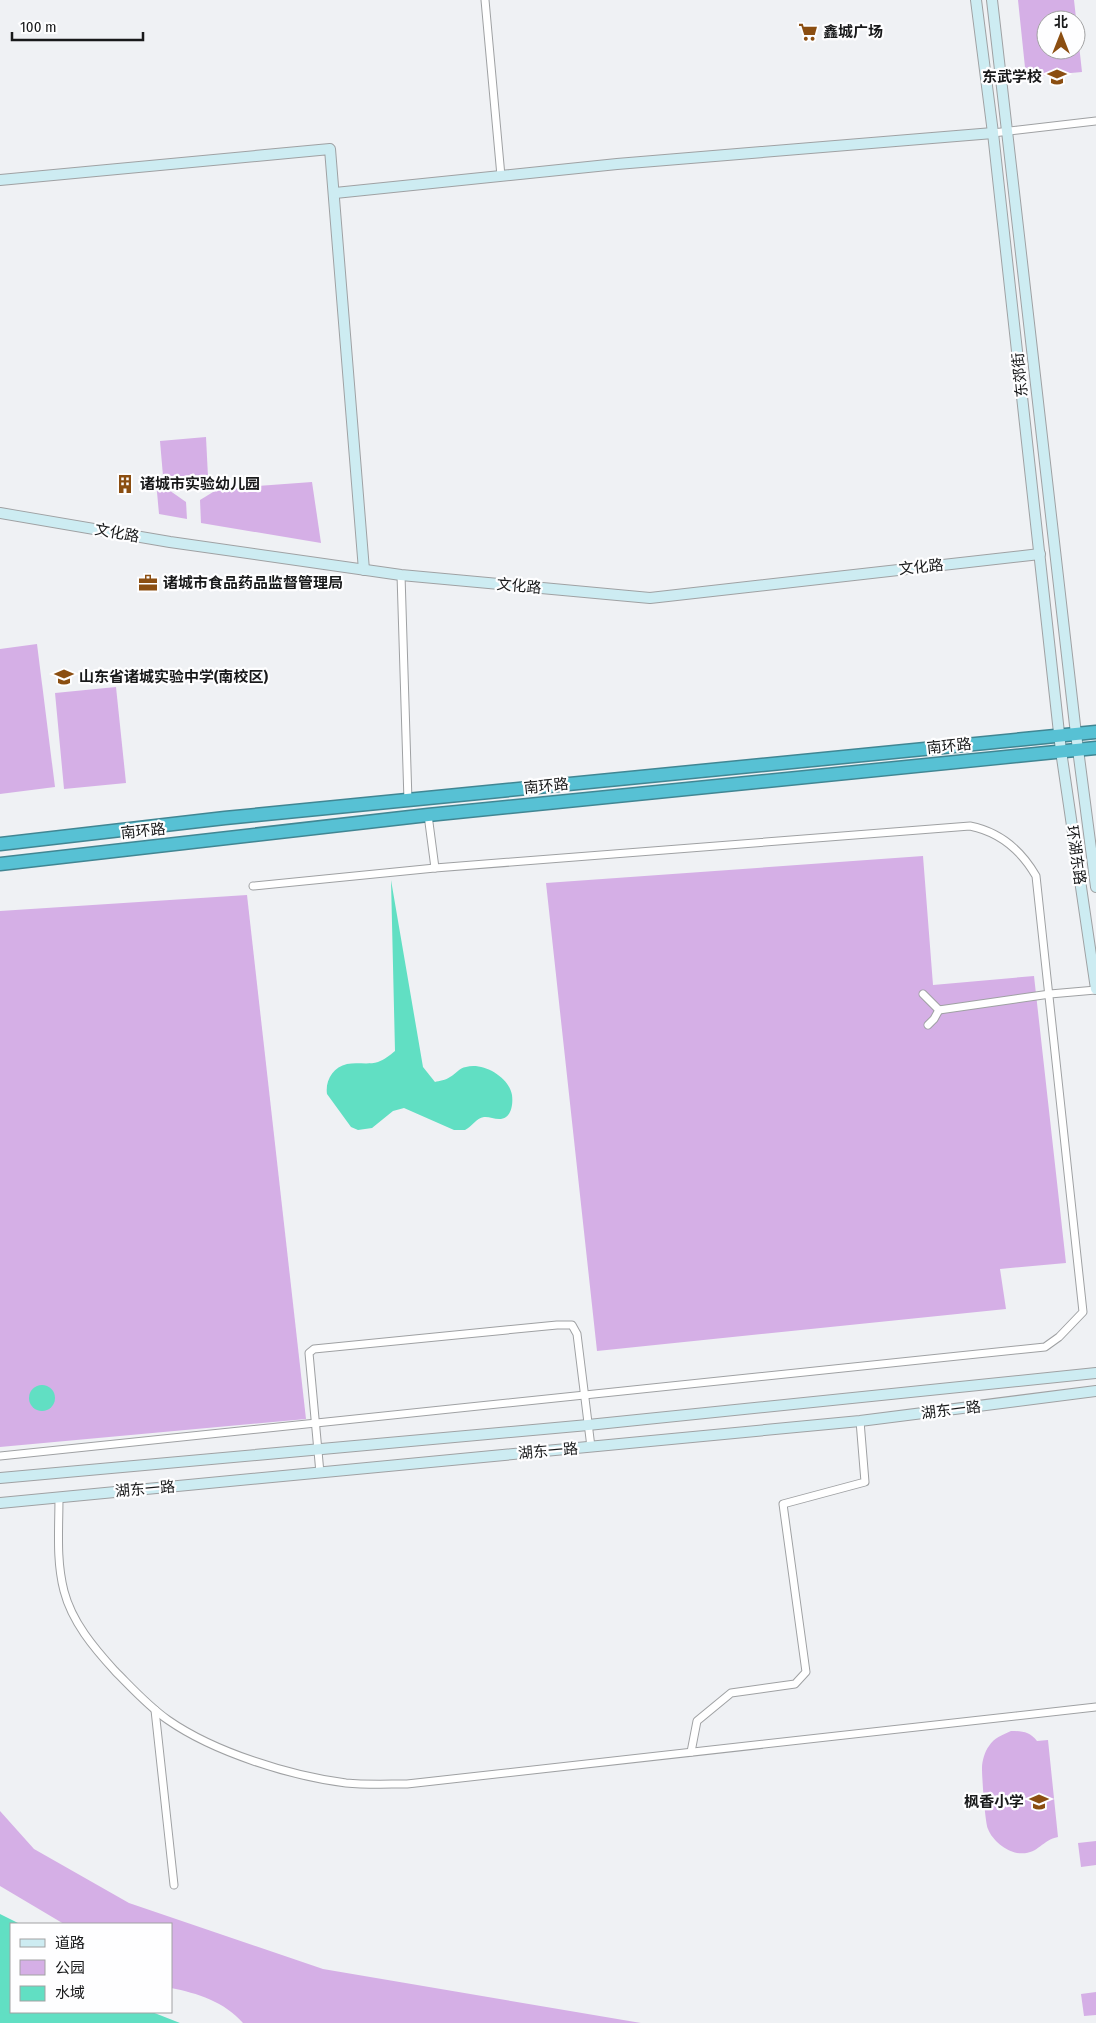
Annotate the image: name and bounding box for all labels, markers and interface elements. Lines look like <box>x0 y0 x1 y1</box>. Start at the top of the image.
scale bar <box>12 10 144 42</box>
north arrow <box>1036 10 1086 60</box>
text: 北 <box>1054 14 1068 31</box>
text: 100 m <box>20 18 57 36</box>
supermarket icon: 鑫城广场 <box>797 21 819 43</box>
place label: 鑫城广场 <box>823 23 883 41</box>
school or university icon: 东武学校 <box>1046 66 1068 88</box>
place label: 东武学校 <box>982 68 1042 86</box>
street label: 东郊街 <box>1009 352 1031 398</box>
building icon: 诸城市实验幼儿园 <box>114 473 136 495</box>
place label: 诸城市实验幼儿园 <box>140 475 260 493</box>
street label: 文化路 <box>93 520 141 546</box>
street label: 文化路 <box>898 556 944 578</box>
office icon: 诸城市食品药品监督管理局 <box>137 572 159 594</box>
place label: 诸城市食品药品监督管理局 <box>163 574 343 592</box>
street label: 文化路 <box>496 575 542 597</box>
school or university icon: 山东省诸城实验中学(南校区) <box>53 666 75 688</box>
place label: 山东省诸城实验中学(南校区) <box>79 668 269 686</box>
street label: 南环路 <box>926 735 972 757</box>
street label: 南环路 <box>523 775 569 797</box>
street label: 南环路 <box>120 820 166 842</box>
street label: 环湖东路 <box>1063 824 1089 886</box>
street label: 湖东一路 <box>920 1397 982 1423</box>
street label: 湖东一路 <box>517 1439 579 1463</box>
street label: 湖东一路 <box>114 1477 176 1501</box>
school or university icon: 枫香小学 <box>1028 1791 1050 1813</box>
place label: 枫香小学 <box>964 1793 1024 1811</box>
legend <box>10 1923 172 2013</box>
text: 道路 <box>55 1934 85 1952</box>
text: 公园 <box>55 1959 85 1977</box>
text: 水域 <box>55 1984 85 2002</box>

